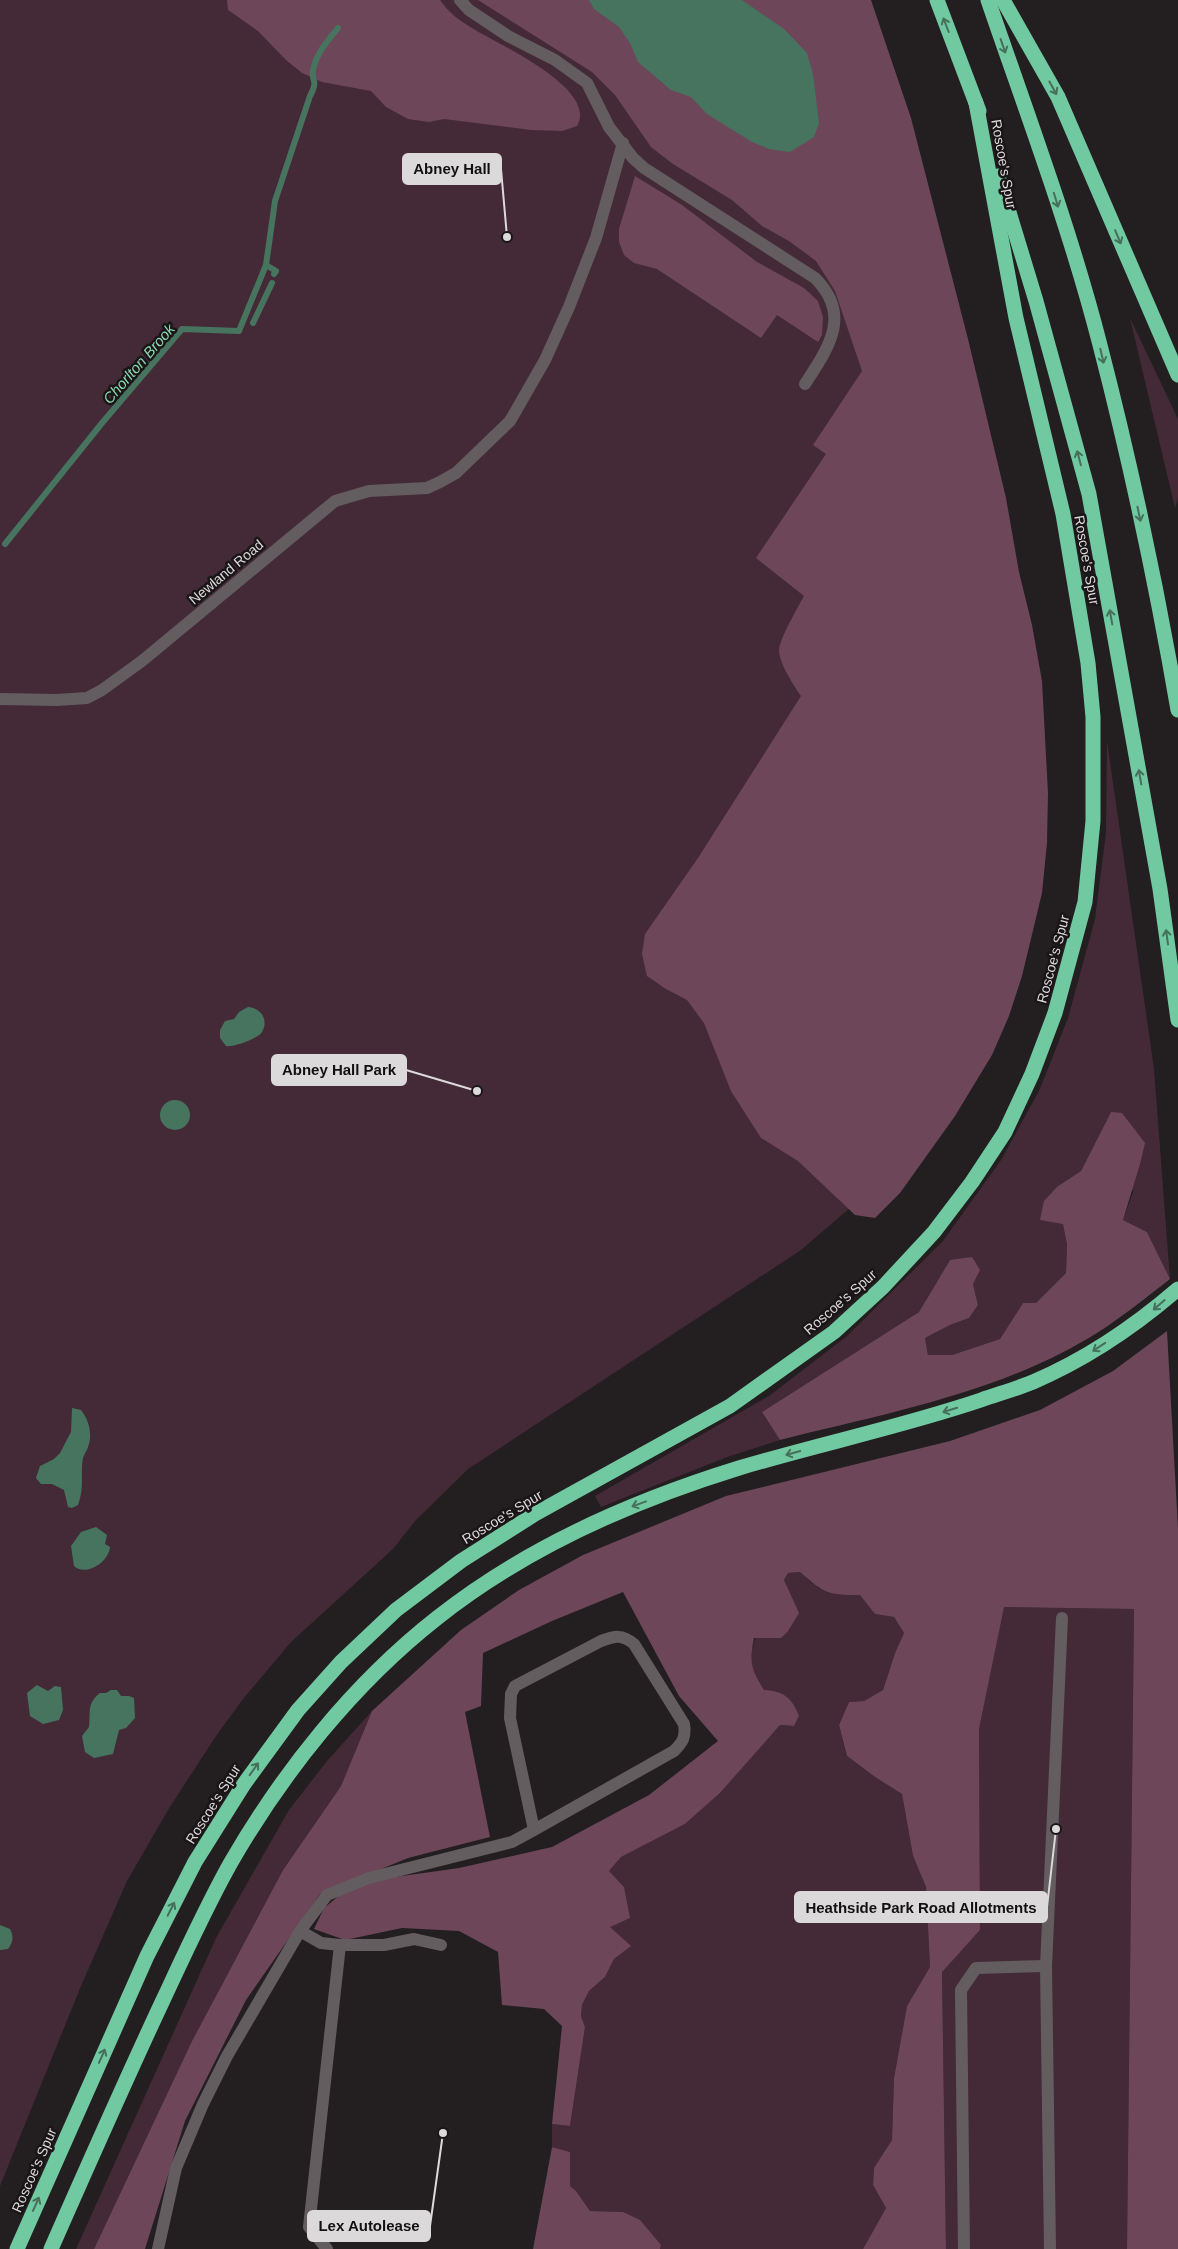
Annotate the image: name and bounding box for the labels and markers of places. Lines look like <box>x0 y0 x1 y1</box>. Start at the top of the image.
callout: Abney Hall <box>403 154 501 184</box>
callout: Abney Hall Park <box>272 1055 406 1085</box>
callout: Heathside Park Road Allotments <box>795 1892 1047 1922</box>
callout: Lex Autolease <box>308 2211 430 2241</box>

